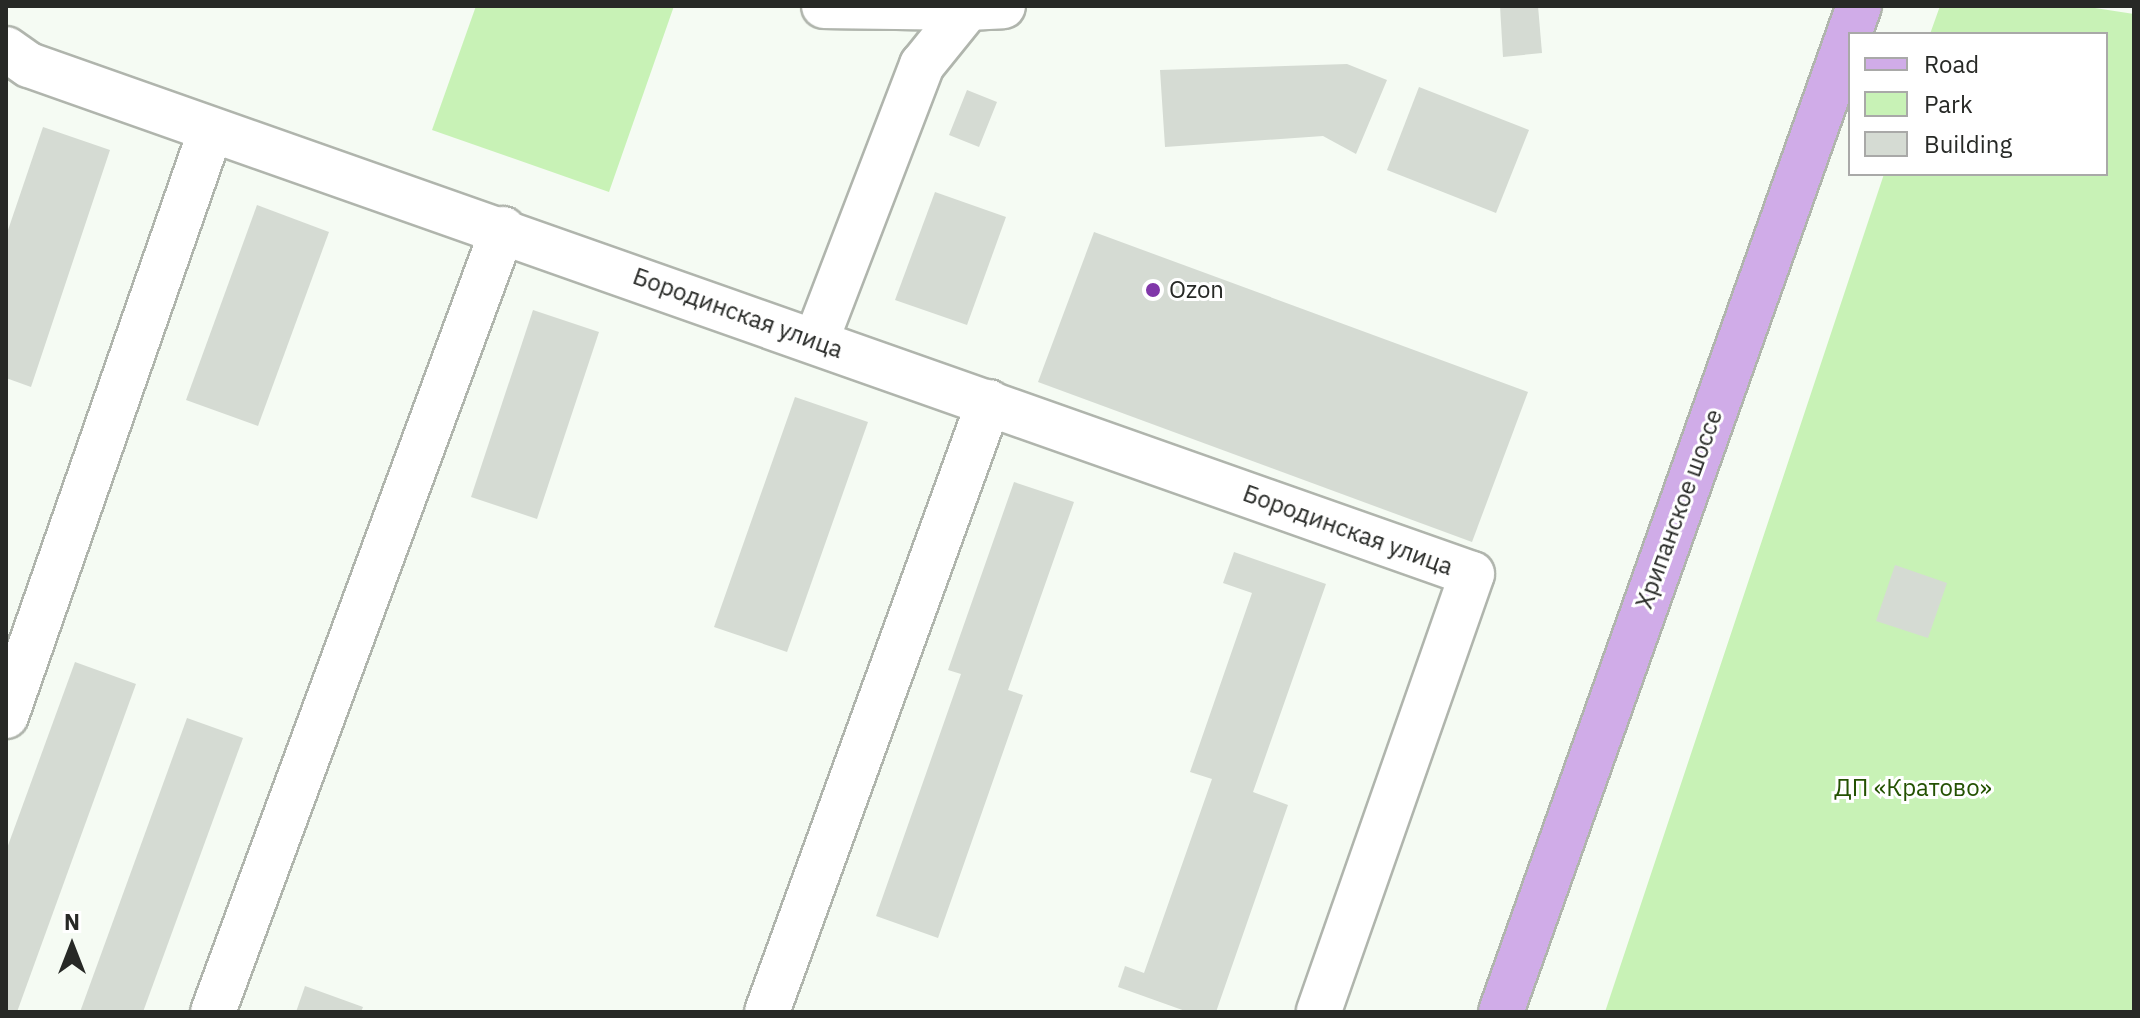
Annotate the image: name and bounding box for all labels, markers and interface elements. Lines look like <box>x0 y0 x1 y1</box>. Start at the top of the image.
legend <box>1848 32 2108 176</box>
text: Road <box>1924 48 1979 80</box>
text: Park <box>1924 88 1973 120</box>
text: Building <box>1924 128 2012 160</box>
street label: Бородинская улица <box>629 262 847 364</box>
place label: Ozon <box>1169 276 1224 304</box>
marker: Ozon <box>1144 281 1162 299</box>
street label: Хрипанское шоссе <box>1630 405 1728 613</box>
street label: Бородинская улица <box>1239 479 1457 581</box>
park label: ДП «Кратово» <box>1834 774 1992 802</box>
north arrow <box>32 906 112 986</box>
text: N <box>64 907 80 936</box>

